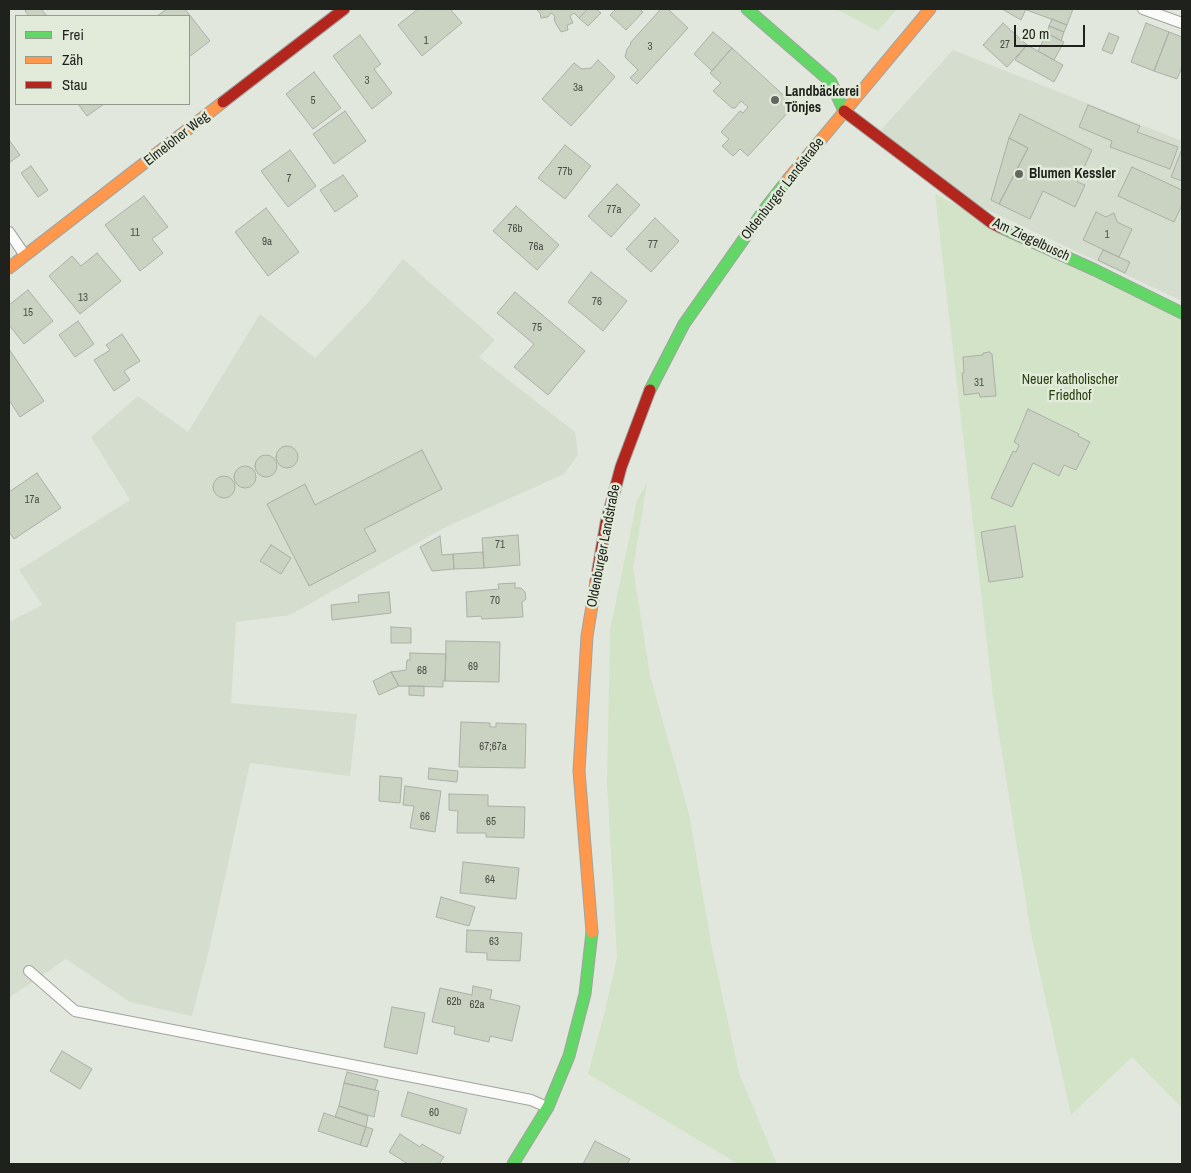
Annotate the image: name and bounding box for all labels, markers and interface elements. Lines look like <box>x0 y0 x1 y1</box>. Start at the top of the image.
legend <box>15 15 190 105</box>
scale bar <box>1016 15 1087 47</box>
text: 20 m <box>1022 23 1049 44</box>
text: Frei <box>62 24 84 45</box>
house number: 1 <box>423 34 429 48</box>
house number: 27 <box>1000 38 1010 52</box>
house number: 3 <box>647 40 653 54</box>
text: Zäh <box>62 49 83 70</box>
text: Stau <box>62 74 87 95</box>
house number: 3 <box>364 74 370 88</box>
house number: 3a <box>573 81 583 95</box>
place label: Landbäckerei Tönjes <box>785 84 859 116</box>
house number: 5 <box>310 94 316 108</box>
marker: Landbäckerei Tönjes <box>769 94 781 106</box>
street label: Elmeloher Weg <box>141 108 213 170</box>
street label: Oldenburger Landstraße <box>738 135 828 243</box>
house number: 77b <box>557 165 573 179</box>
place label: Blumen Kessler <box>1029 166 1116 182</box>
marker: Blumen Kessler <box>1013 168 1025 180</box>
house number: 7 <box>286 172 292 186</box>
house number: 77a <box>606 203 622 217</box>
street label: Am Ziegelbusch <box>990 215 1072 265</box>
house number: 76b <box>507 222 523 236</box>
house number: 11 <box>130 226 140 240</box>
house number: 1 <box>1104 228 1110 242</box>
house number: 9a <box>262 235 272 249</box>
house number: 77 <box>648 238 658 252</box>
house number: 76a <box>528 240 544 254</box>
house number: 13 <box>78 291 88 305</box>
house number: 76 <box>592 295 602 309</box>
house number: 15 <box>23 306 33 320</box>
house number: 75 <box>532 321 542 335</box>
park label: Neuer katholischer Friedhof <box>1022 372 1118 404</box>
house number: 31 <box>974 376 984 390</box>
street label: Oldenburger Landstraße <box>584 483 624 609</box>
house number: 17a <box>24 493 40 507</box>
house number: 71 <box>495 538 505 552</box>
house number: 70 <box>490 594 500 608</box>
house number: 69 <box>468 660 478 674</box>
house number: 68 <box>417 664 427 678</box>
house number: 67;67a <box>479 740 507 754</box>
house number: 66 <box>420 810 430 824</box>
house number: 65 <box>486 815 496 829</box>
house number: 64 <box>485 873 495 887</box>
house number: 63 <box>489 935 499 949</box>
house number: 62b <box>446 995 462 1009</box>
house number: 62a <box>469 998 485 1012</box>
house number: 60 <box>429 1106 439 1120</box>

